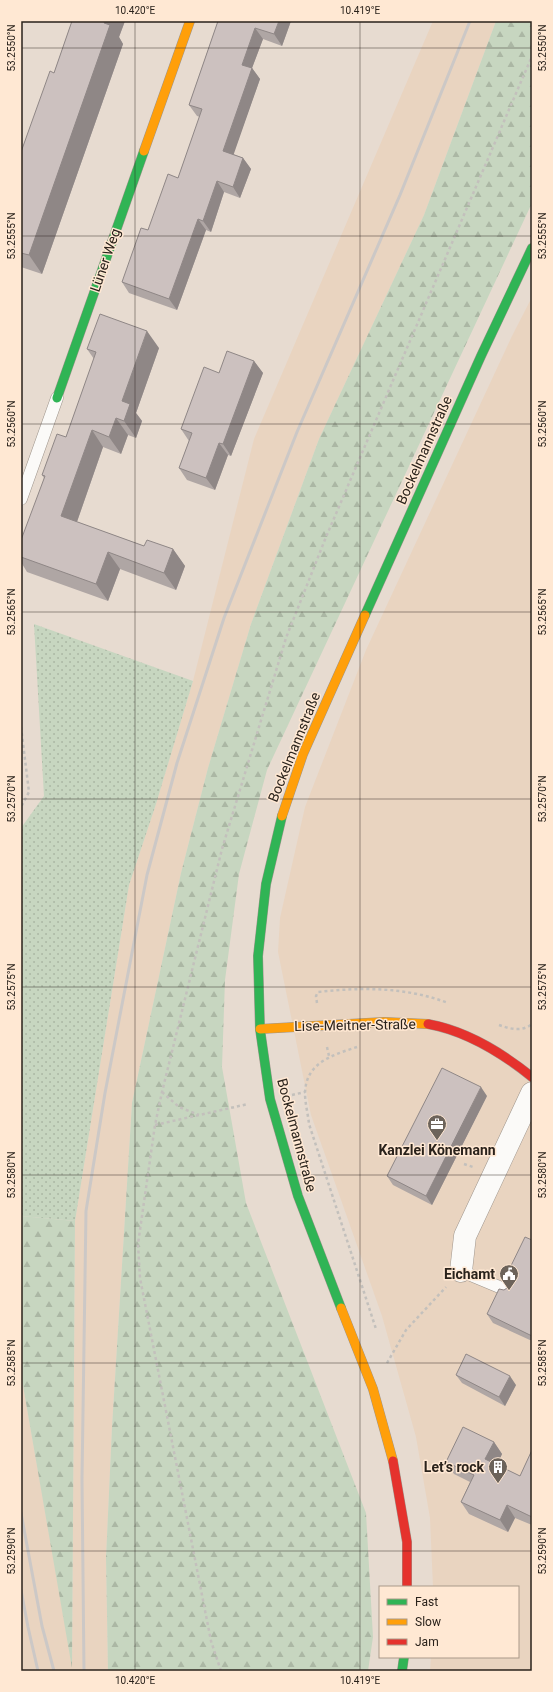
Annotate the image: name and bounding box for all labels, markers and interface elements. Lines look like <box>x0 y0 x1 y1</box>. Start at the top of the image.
text: 10.420°E <box>115 5 155 16</box>
text: 10.419°E <box>340 5 380 16</box>
text: 53.2550°N <box>6 24 17 72</box>
text: 53.2550°N <box>537 24 548 72</box>
text: 53.2555°N <box>6 212 17 260</box>
text: 53.2555°N <box>537 212 548 260</box>
street label: Lüner Weg <box>87 226 123 294</box>
street label: Bockelmannstraße <box>393 393 455 507</box>
text: 53.2560°N <box>6 400 17 448</box>
text: 53.2560°N <box>537 400 548 448</box>
text: 53.2565°N <box>6 588 17 636</box>
text: 53.2565°N <box>537 588 548 636</box>
street label: Bockelmannstraße <box>265 690 323 804</box>
text: 53.2570°N <box>6 775 17 823</box>
text: 53.2570°N <box>537 775 548 823</box>
text: 53.2575°N <box>6 963 17 1011</box>
text: 53.2575°N <box>537 963 548 1011</box>
street label: Lise-Meitner-Straße <box>294 1016 416 1034</box>
street label: Bockelmannstraße <box>274 1077 320 1193</box>
office icon: Kanzlei Könemann <box>426 1113 448 1141</box>
place label: Kanzlei Könemann <box>378 1142 496 1158</box>
text: 53.2580°N <box>6 1151 17 1199</box>
text: 53.2580°N <box>537 1151 548 1199</box>
public building icon: Eichamt <box>498 1263 520 1291</box>
place label: Eichamt <box>444 1266 495 1282</box>
text: 53.2585°N <box>6 1339 17 1387</box>
text: 53.2585°N <box>537 1339 548 1387</box>
building icon: Let’s rock <box>487 1456 509 1484</box>
place label: Let’s rock <box>424 1459 485 1475</box>
text: 53.2590°N <box>6 1527 17 1575</box>
text: 53.2590°N <box>537 1527 548 1575</box>
legend <box>379 1586 519 1658</box>
text: Fast <box>415 1595 438 1609</box>
text: Slow <box>415 1615 441 1629</box>
text: Jam <box>415 1635 439 1649</box>
text: 10.420°E <box>115 1675 155 1686</box>
text: 10.419°E <box>340 1675 380 1686</box>

